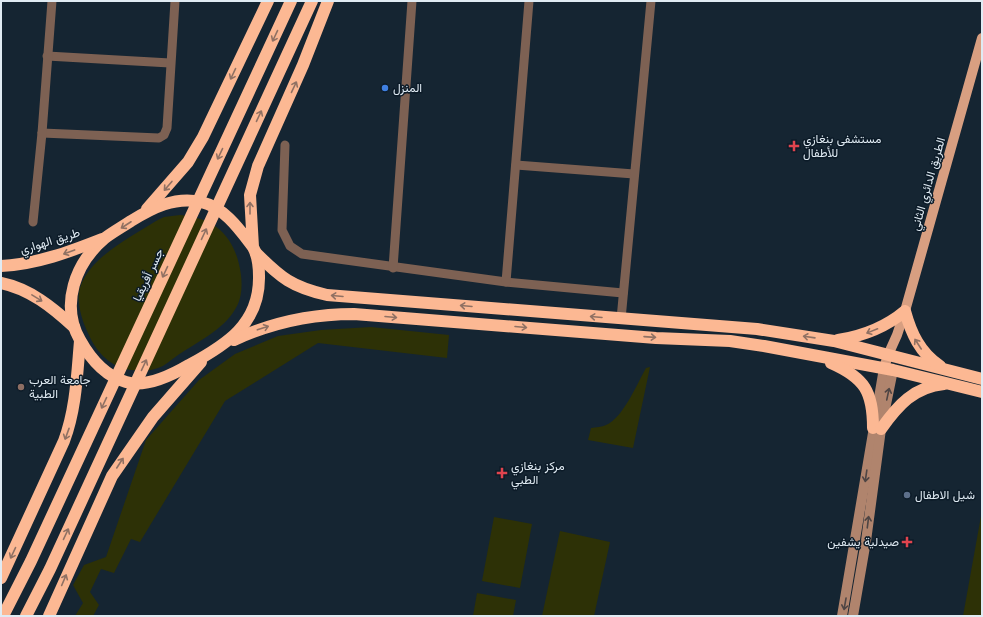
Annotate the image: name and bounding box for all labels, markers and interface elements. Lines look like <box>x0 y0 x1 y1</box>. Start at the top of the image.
one-way arrow <box>270 30 278 42</box>
one-way arrow <box>229 68 236 80</box>
place label: المنزل <box>393 79 422 97</box>
one-way arrow <box>290 81 298 93</box>
marker: المنزل <box>380 83 390 93</box>
one-way arrow <box>256 111 263 123</box>
place label: مستشفى بنغازي للأطفال <box>803 130 881 162</box>
street label: الطريق الدائري الثاني <box>906 135 951 233</box>
marker: مستشفى بنغازي للأطفال <box>788 140 800 152</box>
one-way arrow <box>216 148 223 160</box>
one-way arrow <box>163 180 172 191</box>
one-way arrow <box>246 202 254 215</box>
one-way arrow <box>120 221 132 229</box>
street label: طريق الهواري <box>18 223 83 260</box>
one-way arrow <box>201 229 208 241</box>
street label: جسر أفريقيا <box>128 246 168 304</box>
one-way arrow <box>63 249 75 257</box>
one-way arrow <box>161 266 168 278</box>
one-way arrow <box>331 292 344 299</box>
one-way arrow <box>31 294 43 302</box>
one-way arrow <box>460 303 473 310</box>
one-way arrow <box>384 313 397 320</box>
one-way arrow <box>590 313 603 320</box>
one-way arrow <box>514 323 527 330</box>
one-way arrow <box>256 324 269 331</box>
one-way arrow <box>866 327 878 335</box>
one-way arrow <box>803 333 816 341</box>
one-way arrow <box>643 334 656 341</box>
one-way arrow <box>914 338 922 350</box>
one-way arrow <box>141 360 148 372</box>
place label: جامعة العرب الطبية <box>29 371 91 403</box>
marker: جامعة العرب الطبية <box>16 382 26 392</box>
one-way arrow <box>885 388 893 401</box>
one-way arrow <box>100 396 107 408</box>
one-way arrow <box>62 428 70 440</box>
place label: مركز بنغازي الطبي <box>511 457 565 490</box>
one-way arrow <box>116 458 124 469</box>
marker: مركز بنغازي الطبي <box>496 467 508 479</box>
one-way arrow <box>862 469 870 482</box>
place label: شيل الاطفال <box>915 486 975 504</box>
marker: شيل الاطفال <box>902 490 912 500</box>
one-way arrow <box>865 516 872 529</box>
one-way arrow <box>63 528 70 540</box>
place label: صيدلية يشفين <box>827 533 899 551</box>
marker: صيدلية يشفين <box>902 537 912 547</box>
one-way arrow <box>9 546 16 558</box>
one-way arrow <box>61 575 69 587</box>
one-way arrow <box>840 597 848 610</box>

